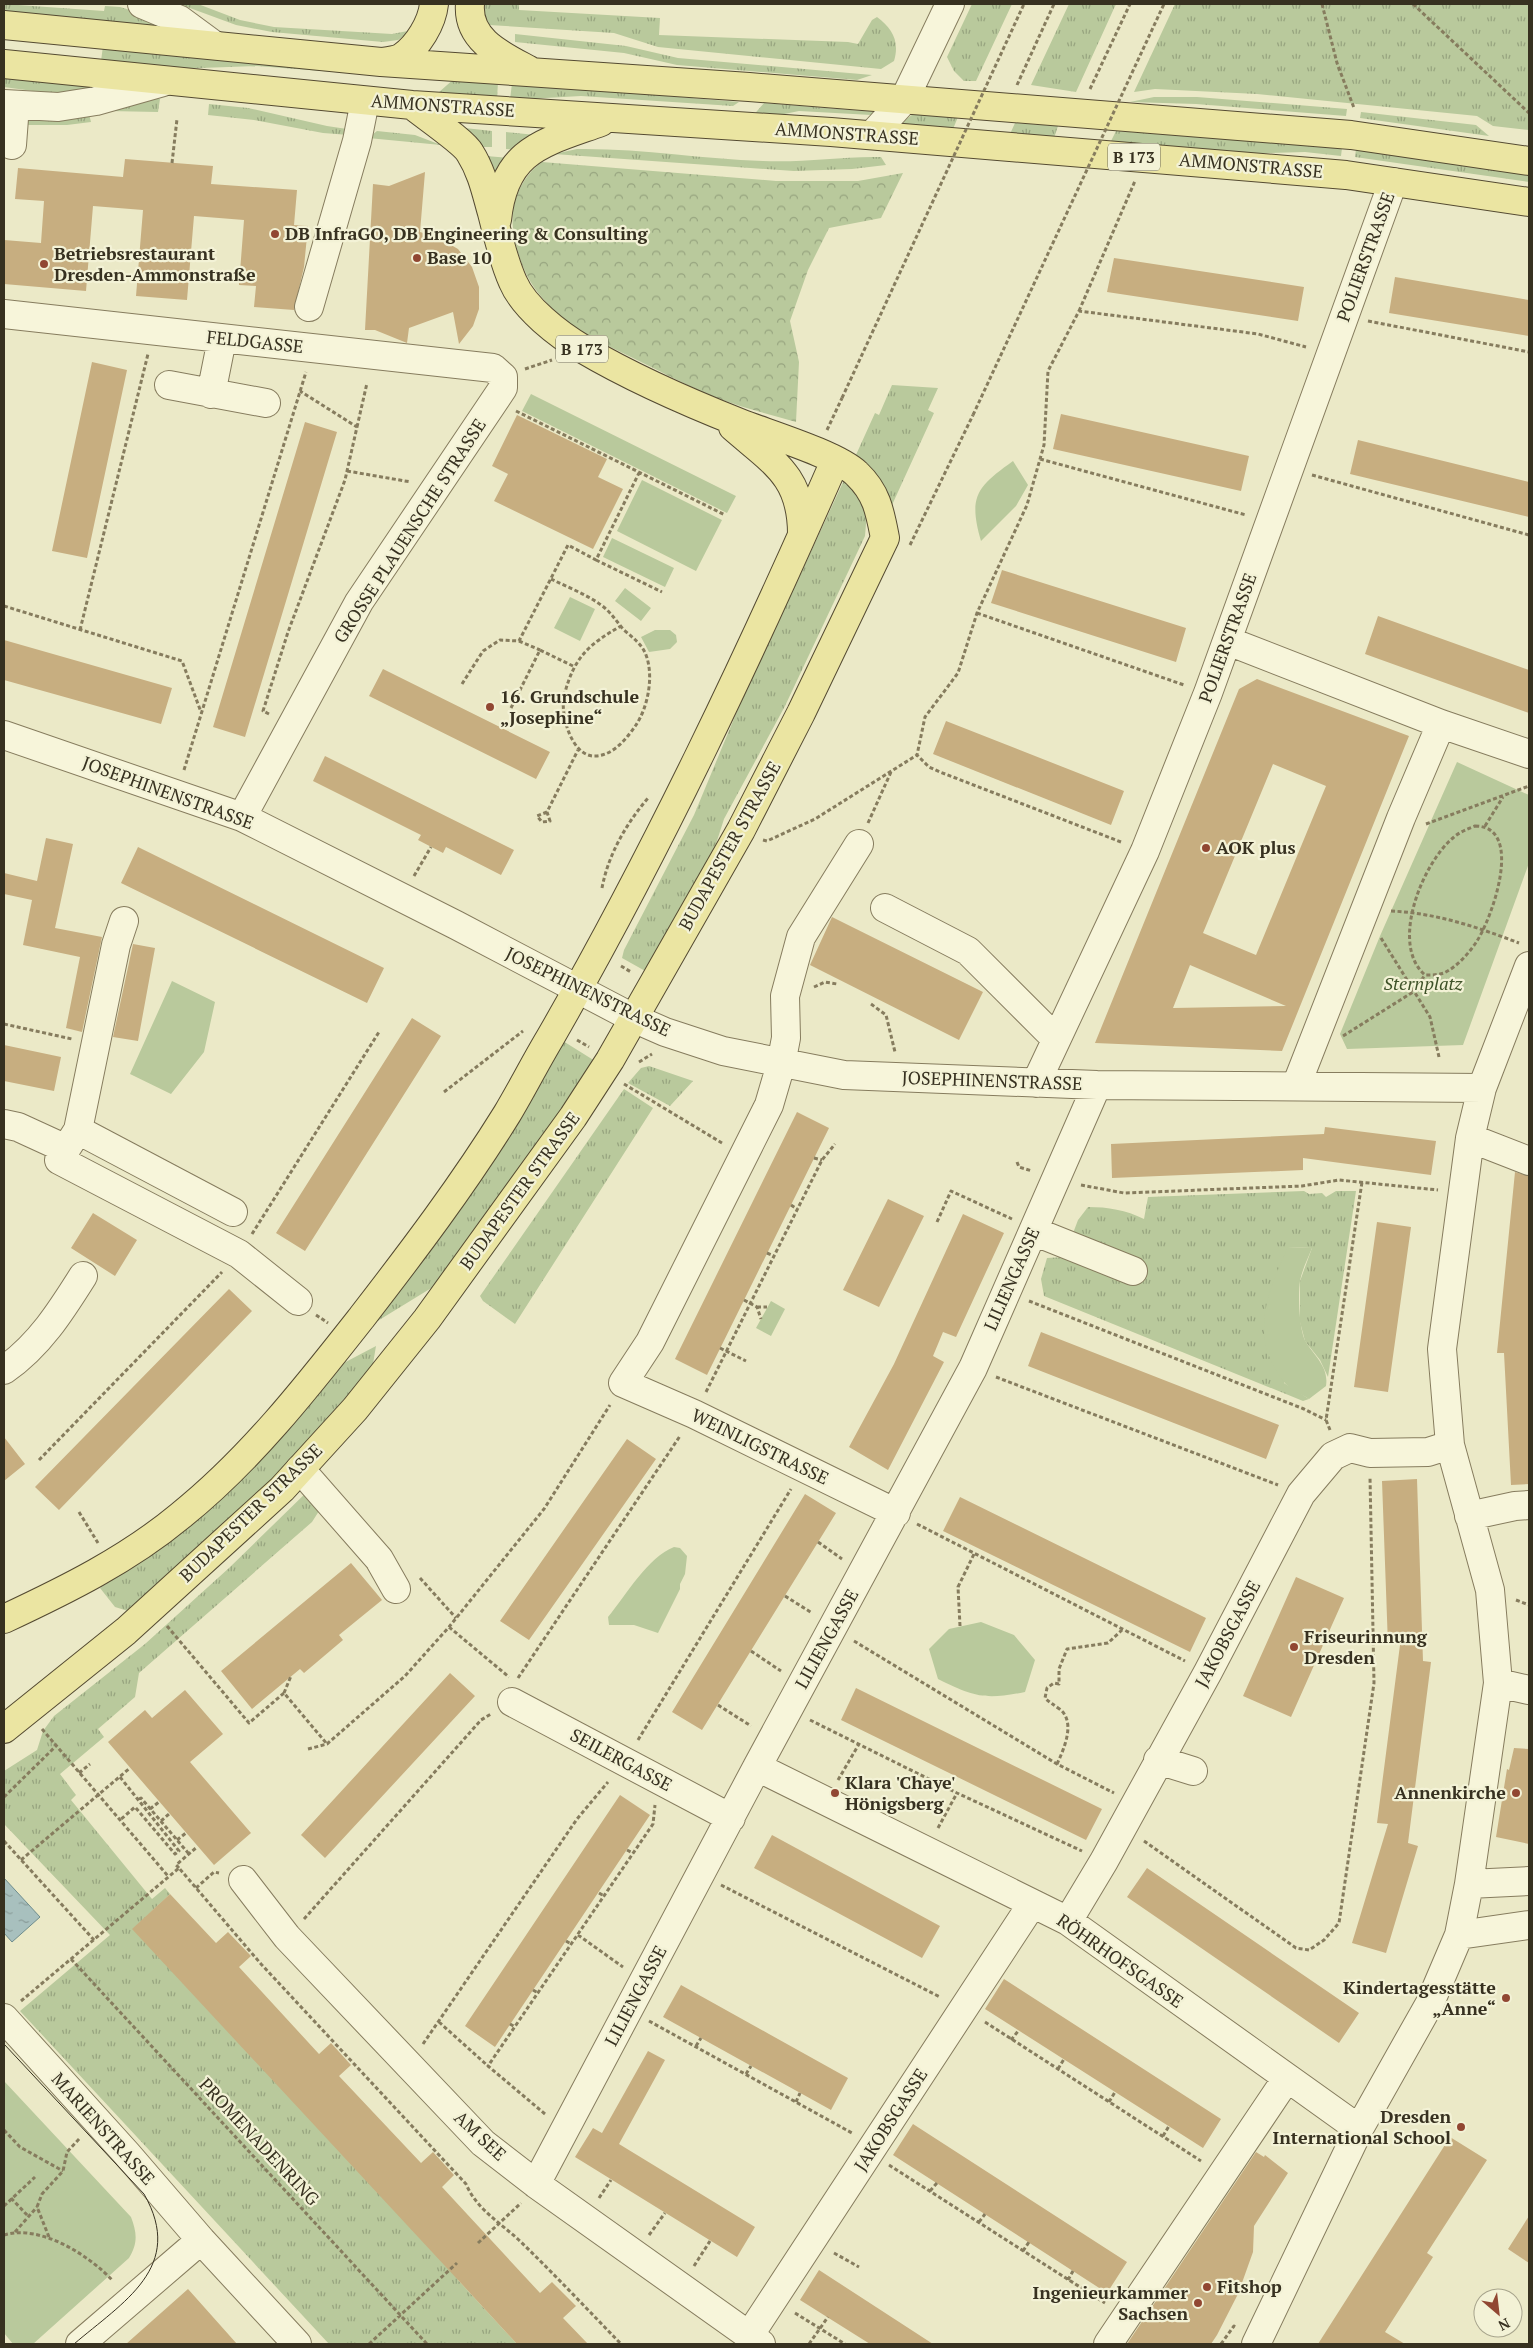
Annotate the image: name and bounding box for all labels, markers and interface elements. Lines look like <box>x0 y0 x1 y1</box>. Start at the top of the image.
street label: AMMONSTRASSE <box>370 88 516 122</box>
street label: AMMONSTRASSE <box>774 116 920 150</box>
road number: B 173 <box>1108 144 1160 170</box>
street label: AMMONSTRASSE <box>1178 147 1324 183</box>
street label: POLIERSTRASSE <box>1330 189 1400 325</box>
place label: DB InfraGO, DB Engineering & Consulting <box>285 221 648 245</box>
marker: DB InfraGO, DB Engineering & Consulting <box>269 228 281 240</box>
place label: Betriebsrestaurant Dresden-Ammonstraße <box>54 241 256 286</box>
place label: Base 10 <box>427 245 492 269</box>
marker: Base 10 <box>411 252 423 264</box>
marker: Betriebsrestaurant Dresden-Ammonstraße <box>38 258 50 270</box>
street label: FELDGASSE <box>205 324 305 358</box>
road number: B 173 <box>556 336 608 362</box>
street label: GROSSE PLAUENSCHE STRASSE <box>327 414 491 647</box>
street label: POLIERSTRASSE <box>1192 570 1262 706</box>
place label: 16. Grundschule „Josephine“ <box>500 684 640 729</box>
marker: 16. Grundschule „Josephine“ <box>484 701 496 713</box>
street label: JOSEPHINENSTRASSE <box>79 750 257 834</box>
street label: BUDAPESTER STRASSE <box>673 757 786 934</box>
place label: AOK plus <box>1216 835 1296 859</box>
marker: AOK plus <box>1200 842 1212 854</box>
street label: JOSEPHINENSTRASSE <box>502 941 675 1042</box>
park label: Sternplatz <box>1384 971 1464 995</box>
street label: JOSEPHINENSTRASSE <box>901 1065 1083 1095</box>
street label: BUDAPESTER STRASSE <box>454 1107 585 1274</box>
street label: LILIENGASSE <box>978 1223 1045 1334</box>
street label: WEINLIGSTRASSE <box>688 1402 833 1490</box>
street label: BUDAPESTER STRASSE <box>174 1438 327 1587</box>
street label: JAKOBSGASSE <box>1189 1576 1265 1691</box>
street label: LILIENGASSE <box>789 1584 863 1693</box>
place label: Friseurinnung Dresden <box>1304 1624 1428 1669</box>
marker: Friseurinnung Dresden <box>1288 1641 1300 1653</box>
street label: SEILERGASSE <box>566 1722 677 1796</box>
place label: Klara 'Chaye' Hönigsberg <box>845 1770 955 1815</box>
place label: Annenkirche <box>1394 1780 1506 1804</box>
marker: Klara 'Chaye' Hönigsberg <box>829 1787 841 1799</box>
marker: Annenkirche <box>1510 1787 1522 1799</box>
street label: RÖHRHOFSGASSE <box>1053 1908 1189 2013</box>
street label: LILIENGASSE <box>599 1941 672 2050</box>
place label: Kindertagesstätte „Anne“ <box>1343 1975 1496 2020</box>
marker: Kindertagesstätte „Anne“ <box>1500 1992 1512 2004</box>
street label: JAKOBSGASSE <box>848 2063 932 2175</box>
street label: MARIENSTRASSE <box>47 2067 161 2190</box>
street label: PROMENADENRING <box>194 2072 326 2211</box>
place label: Dresden International School <box>1273 2104 1451 2149</box>
street label: AM SEE <box>450 2105 512 2165</box>
marker: Dresden International School <box>1455 2121 1467 2133</box>
place label: Fitshop <box>1217 2274 1282 2298</box>
place label: Ingenieurkammer Sachsen <box>1032 2280 1188 2325</box>
marker: Fitshop <box>1201 2281 1213 2293</box>
north arrow <box>1473 2288 1523 2338</box>
marker: Ingenieurkammer Sachsen <box>1192 2297 1204 2309</box>
text: N <box>1495 2314 1513 2336</box>

